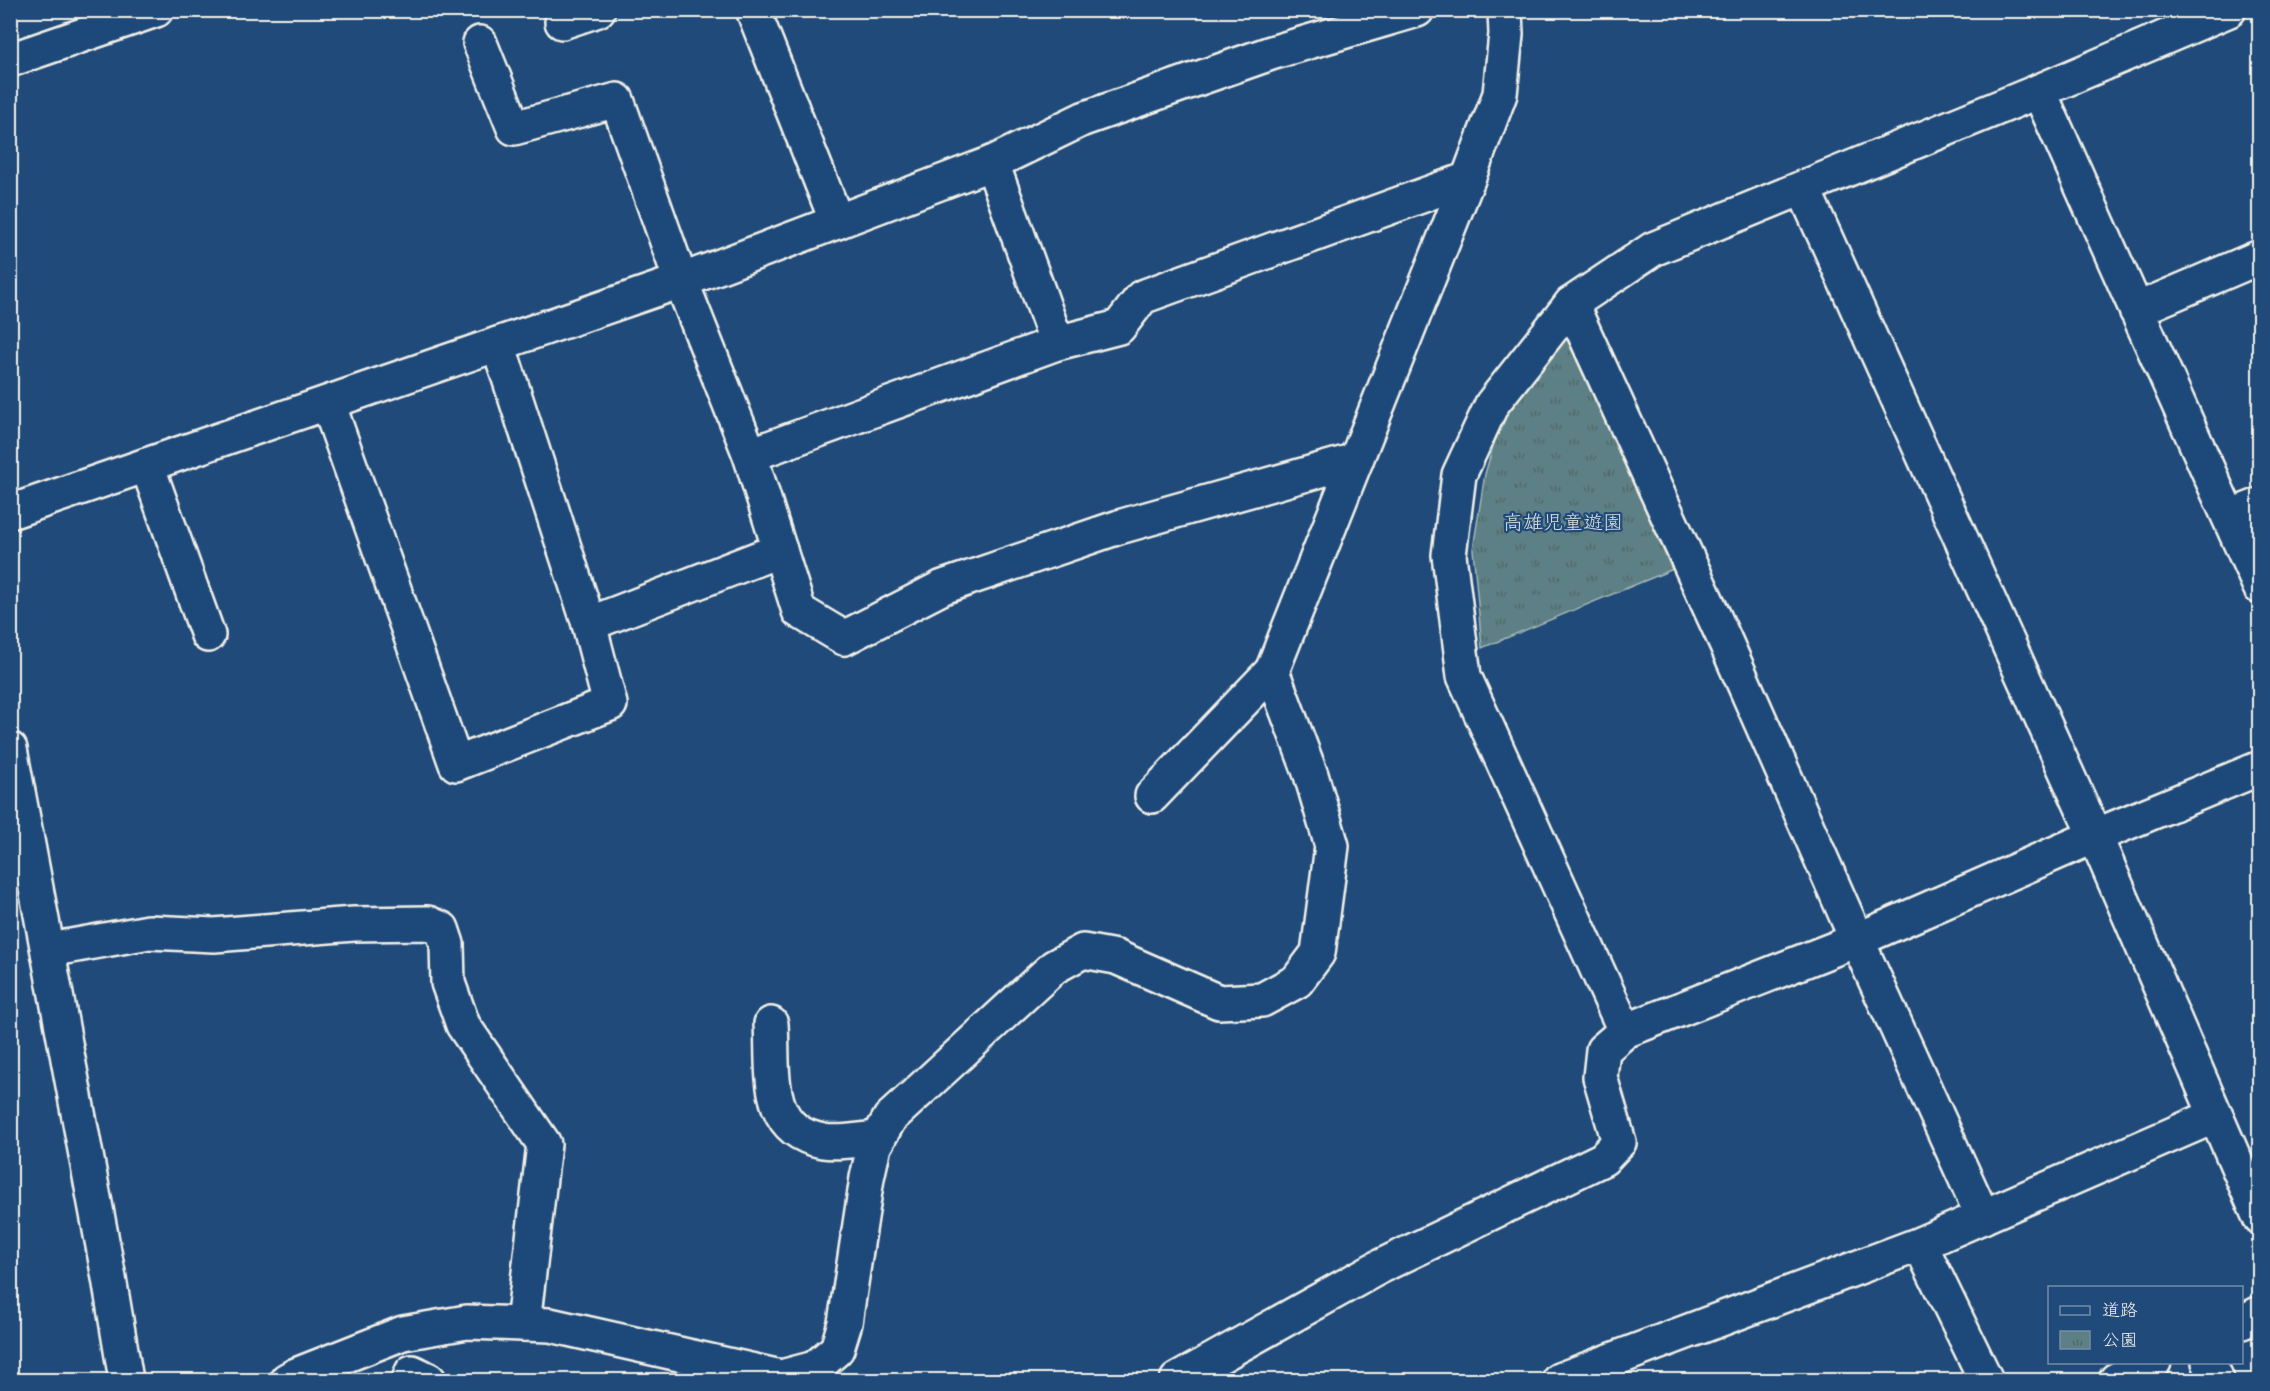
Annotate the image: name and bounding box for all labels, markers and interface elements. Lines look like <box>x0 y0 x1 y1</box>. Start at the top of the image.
park label: 高雄児童遊園 <box>1503 511 1623 539</box>
legend <box>2048 1286 2243 1364</box>
text: 道路 <box>2102 1300 2138 1325</box>
text: 公園 <box>2102 1330 2138 1355</box>

